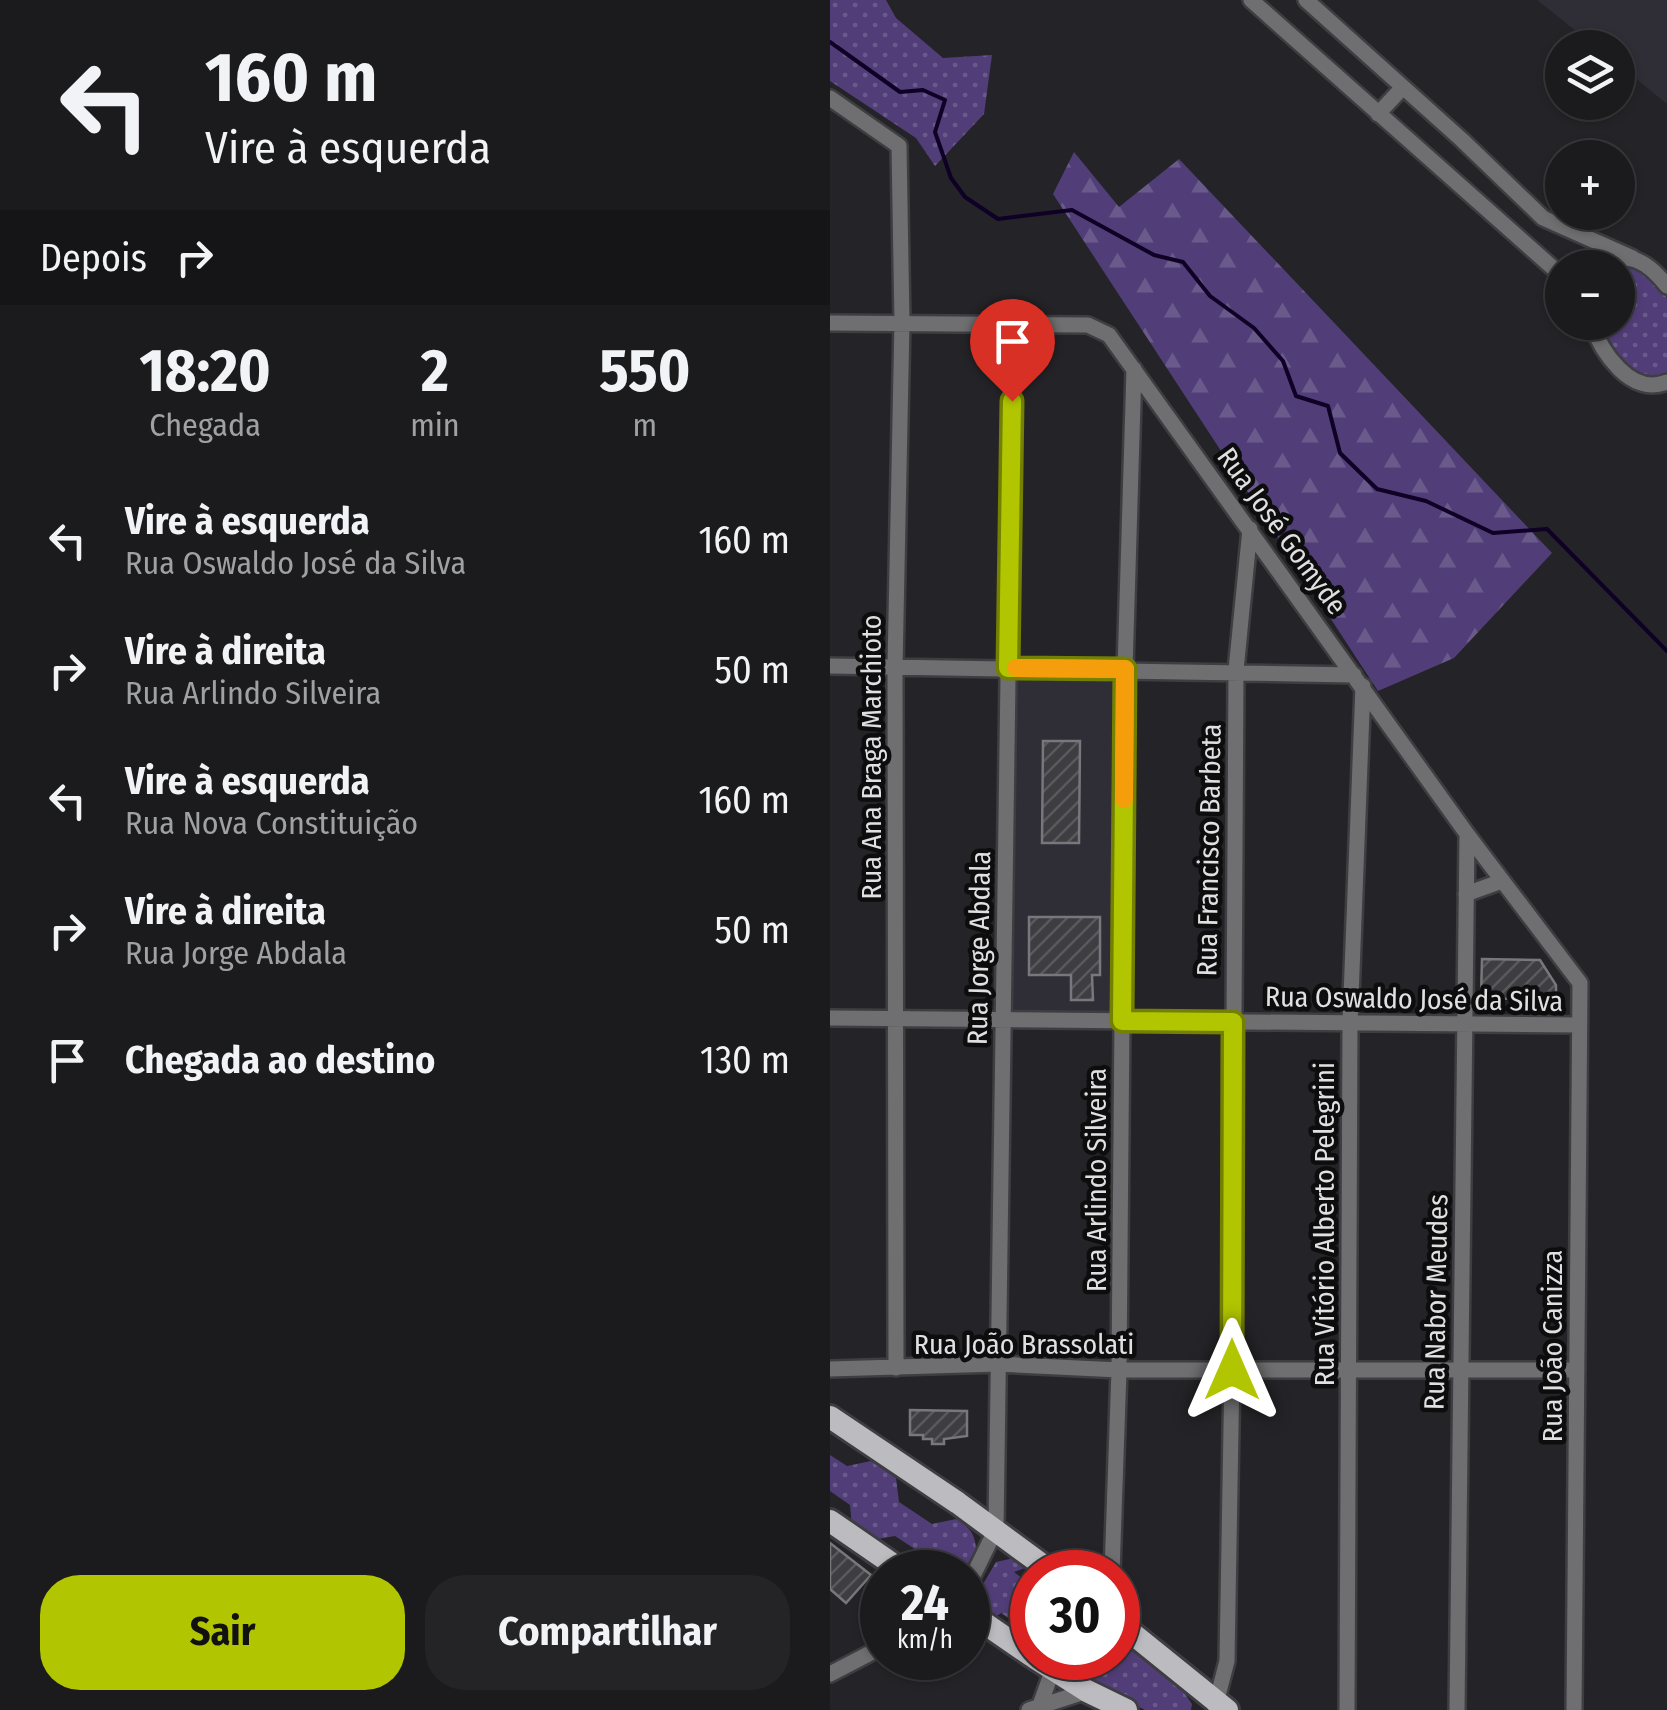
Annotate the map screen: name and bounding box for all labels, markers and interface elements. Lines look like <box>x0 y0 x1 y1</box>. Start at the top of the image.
map controls <box>1545 30 1635 340</box>
button: layers <box>1545 30 1635 120</box>
text: 160 m <box>205 36 377 120</box>
icon: left <box>40 40 170 170</box>
text: Vire à esquerda <box>205 121 491 175</box>
button: + <box>1545 140 1635 230</box>
icon: right <box>167 230 222 285</box>
text: Depois <box>40 235 147 281</box>
button: − <box>1545 250 1635 340</box>
pin <box>970 299 1055 402</box>
icon: arrive <box>985 314 1040 369</box>
text: 18:20 <box>139 335 271 407</box>
text: 2 <box>421 335 449 407</box>
text: 550 <box>599 335 691 407</box>
text: Chegada <box>149 406 261 444</box>
text: min <box>410 406 460 444</box>
text: m <box>633 406 657 444</box>
street label: Rua José Gomyde <box>1210 441 1354 621</box>
text: Vire à esquerda <box>125 498 370 544</box>
icon: left <box>40 513 95 568</box>
text: 160 m <box>698 517 790 563</box>
text: Rua Oswaldo José da Silva <box>125 544 466 582</box>
street label: Rua Ana Braga Marchioto <box>855 614 888 900</box>
text: Vire à direita <box>125 628 326 674</box>
icon: right <box>40 643 95 698</box>
text: 50 m <box>715 647 790 693</box>
text: Rua Arlindo Silveira <box>125 674 381 712</box>
street label: Rua Francisco Barbeta <box>1190 723 1228 977</box>
text: Vire à esquerda <box>125 758 370 804</box>
icon: left <box>40 773 95 828</box>
text: 160 m <box>698 777 790 823</box>
text: Rua Nova Constituição <box>125 804 418 842</box>
street label: Rua Jorge Abdala <box>961 851 997 1045</box>
text: Vire à direita <box>125 888 326 934</box>
icon: right <box>40 903 95 958</box>
text: 50 m <box>715 907 790 953</box>
text: Rua Jorge Abdala <box>125 934 347 972</box>
street label: Rua Oswaldo José da Silva <box>1265 980 1563 1018</box>
icon: arrive <box>40 1033 95 1088</box>
text: Chegada ao destino <box>125 1037 435 1083</box>
text: 130 m <box>700 1037 790 1083</box>
street label: Rua Vitório Alberto Pelegrini <box>1308 1062 1341 1386</box>
street label: Rua Arlindo Silveira <box>1080 1068 1113 1292</box>
street label: Rua Nabor Meudes <box>1418 1194 1454 1410</box>
street label: Rua João Canizza <box>1536 1250 1569 1442</box>
position arrow <box>1180 1318 1284 1422</box>
street label: Rua João Brassolati <box>914 1328 1134 1361</box>
speed limit sign: 30 <box>1010 1550 1140 1680</box>
text: 24 <box>901 1573 949 1633</box>
button: Sair <box>40 1575 405 1690</box>
button: Compartilhar <box>425 1575 790 1690</box>
text: km/h <box>897 1625 953 1655</box>

